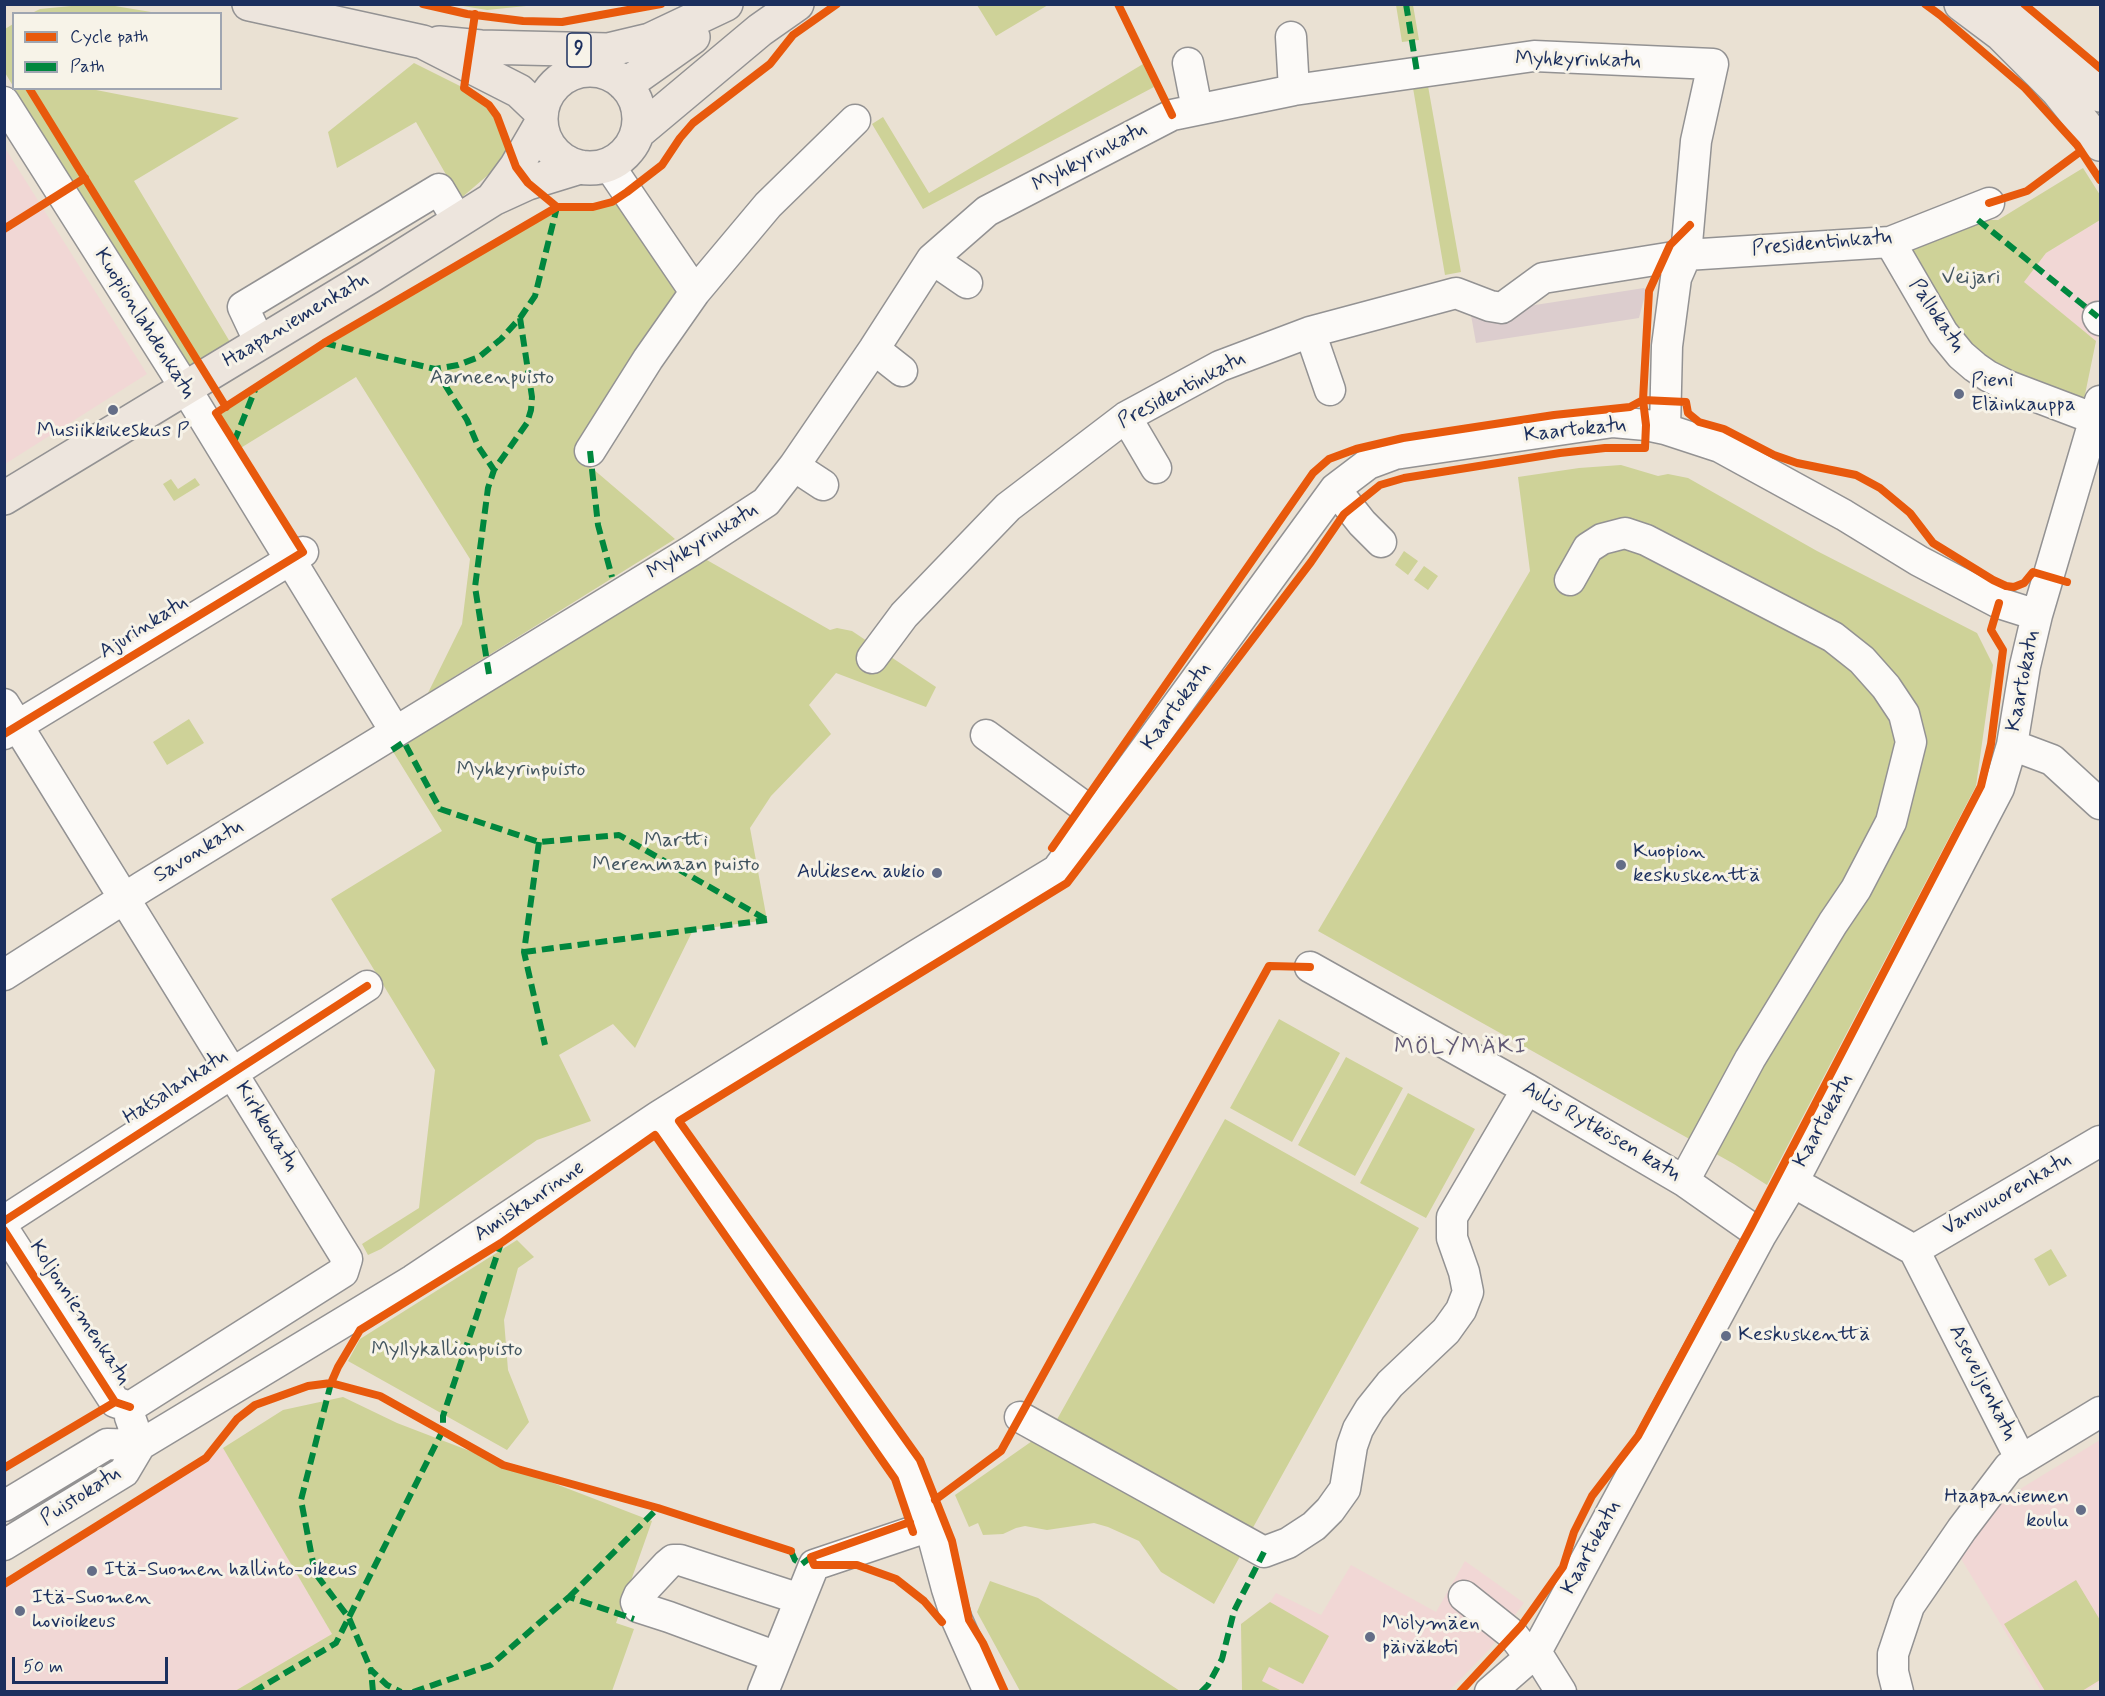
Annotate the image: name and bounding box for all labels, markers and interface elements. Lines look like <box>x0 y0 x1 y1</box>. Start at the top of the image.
legend <box>12 12 222 90</box>
text: Cycle path <box>70 25 148 49</box>
road number: 9 <box>567 33 591 67</box>
street label: Myhkyrinkatu <box>1515 47 1641 75</box>
text: Path <box>70 55 105 79</box>
street label: Myhkyrinkatu <box>1029 117 1151 199</box>
street label: Presidentinkatu <box>1751 225 1893 263</box>
street label: Kuopionlahdenkatu <box>88 244 200 404</box>
park label: Veijari <box>1942 266 2000 292</box>
street label: Haapaniemenkatu <box>219 268 373 374</box>
street label: Pallokatu <box>1902 274 1970 358</box>
street label: Presidentinkatu <box>1114 347 1250 435</box>
park label: Aarneenpuisto <box>430 366 554 392</box>
place label: Pieni Eläinkauppa <box>1971 369 2076 419</box>
marker: Pieni Eläinkauppa <box>1952 387 1966 401</box>
marker: Musiikkikeskus P <box>106 403 120 417</box>
street label: Kaartokatu <box>1523 413 1627 449</box>
place label: Musiikkikeskus P <box>37 419 189 445</box>
street label: Myhkyrinkatu <box>643 498 763 586</box>
street label: Ajurinkatu <box>95 591 193 665</box>
street label: Kaartokatu <box>2002 628 2046 734</box>
street label: Kaartokatu <box>1137 658 1217 756</box>
park label: Myhkyrinpuisto <box>456 758 586 784</box>
street label: Savonkatu <box>150 815 248 889</box>
park label: Martti Merenmaan puisto <box>592 829 760 879</box>
place label: Kuopion keskuskenttä <box>1633 840 1760 890</box>
marker: Kuopion keskuskenttä <box>1614 858 1628 872</box>
place label: Auliksen aukio <box>797 860 925 886</box>
marker: Auliksen aukio <box>930 866 944 880</box>
district label: MÖLYMÄKI <box>1396 1035 1526 1061</box>
street label: Hatsalankatu <box>119 1045 233 1131</box>
street label: Kaartokatu <box>1789 1070 1859 1172</box>
street label: Aulis Rytkösen katu <box>1517 1076 1685 1188</box>
street label: Kirkkokatu <box>229 1077 303 1177</box>
street label: Vanuvuorenkatu <box>1938 1148 2076 1242</box>
street label: Amiskanrinne <box>470 1156 590 1248</box>
street label: Koljonniemenkatu <box>23 1236 135 1390</box>
street label: Aseveljenkatu <box>1942 1321 2022 1445</box>
place label: Keskuskenttä <box>1738 1323 1870 1349</box>
marker: Keskuskenttä <box>1719 1329 1733 1343</box>
park label: Myllykallionpuisto <box>371 1338 523 1364</box>
street label: Puistokatu <box>36 1462 126 1532</box>
place label: Haapaniemen koulu <box>1944 1485 2069 1535</box>
street label: Kaartokatu <box>1557 1497 1627 1599</box>
marker: Haapaniemen koulu <box>2074 1503 2088 1517</box>
place label: Itä-Suomen hallinto-oikeus <box>104 1558 357 1584</box>
marker: Itä-Suomen hallinto-oikeus <box>85 1564 99 1578</box>
place label: Itä-Suomen hovioikeus <box>32 1586 151 1636</box>
marker: Itä-Suomen hovioikeus <box>13 1604 27 1618</box>
place label: Mölymäen päiväkoti <box>1382 1612 1480 1662</box>
marker: Mölymäen päiväkoti <box>1363 1630 1377 1644</box>
scale bar <box>15 1645 171 1683</box>
text: 50 m <box>23 1655 63 1679</box>

